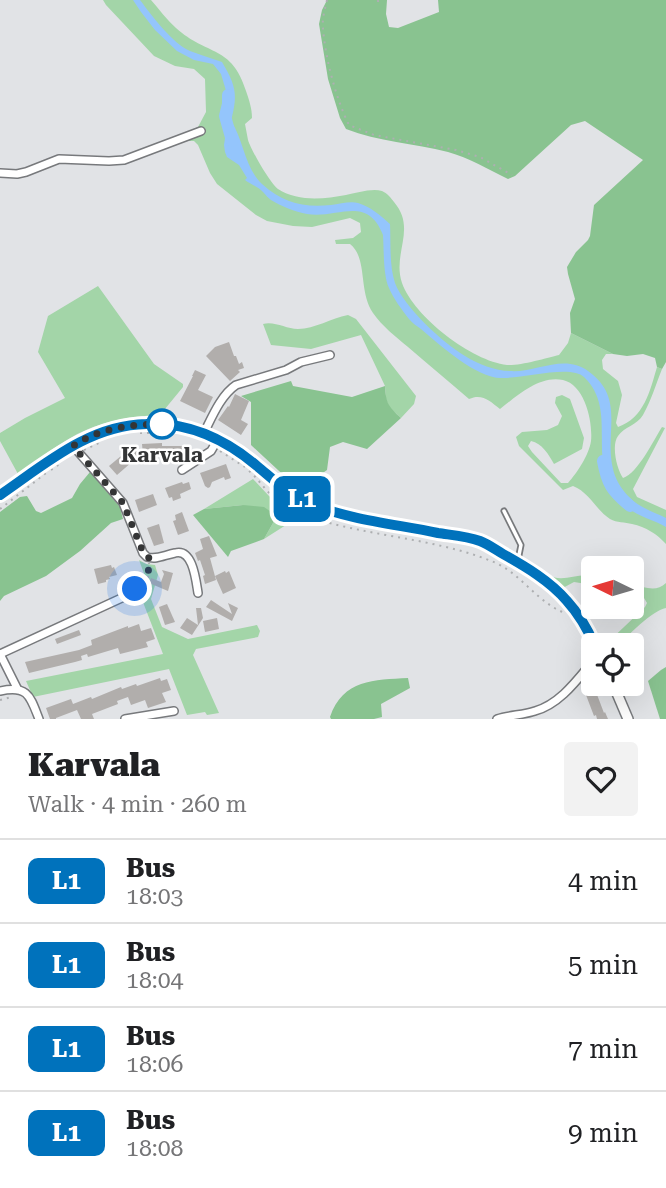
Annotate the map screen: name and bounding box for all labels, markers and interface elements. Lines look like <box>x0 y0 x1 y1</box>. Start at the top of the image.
marker: Karvala <box>147 409 177 439</box>
place label: Karvala <box>121 443 204 467</box>
line badge: L1 <box>270 476 334 522</box>
text: L1 <box>288 485 316 513</box>
north arrow <box>581 556 644 620</box>
map controls <box>581 556 644 696</box>
your location <box>117 571 152 606</box>
button: locate <box>581 633 644 696</box>
button: heart <box>564 742 638 816</box>
text: Karvala <box>28 745 160 784</box>
text: Walk · 4 min · 260 m <box>28 791 247 818</box>
text: Bus <box>126 853 175 883</box>
text: 4 min <box>568 866 638 896</box>
text: L1 <box>52 867 81 895</box>
text: 18:03 <box>126 883 183 910</box>
text: Bus <box>126 937 175 967</box>
text: 5 min <box>568 950 638 980</box>
text: L1 <box>52 951 81 979</box>
text: 18:04 <box>126 967 183 994</box>
text: Bus <box>126 1021 175 1051</box>
text: 7 min <box>568 1034 638 1064</box>
text: L1 <box>52 1035 81 1063</box>
text: 18:06 <box>126 1051 183 1078</box>
text: Bus <box>126 1105 175 1135</box>
text: 9 min <box>568 1118 638 1148</box>
text: L1 <box>52 1119 81 1147</box>
text: 18:08 <box>126 1135 183 1162</box>

